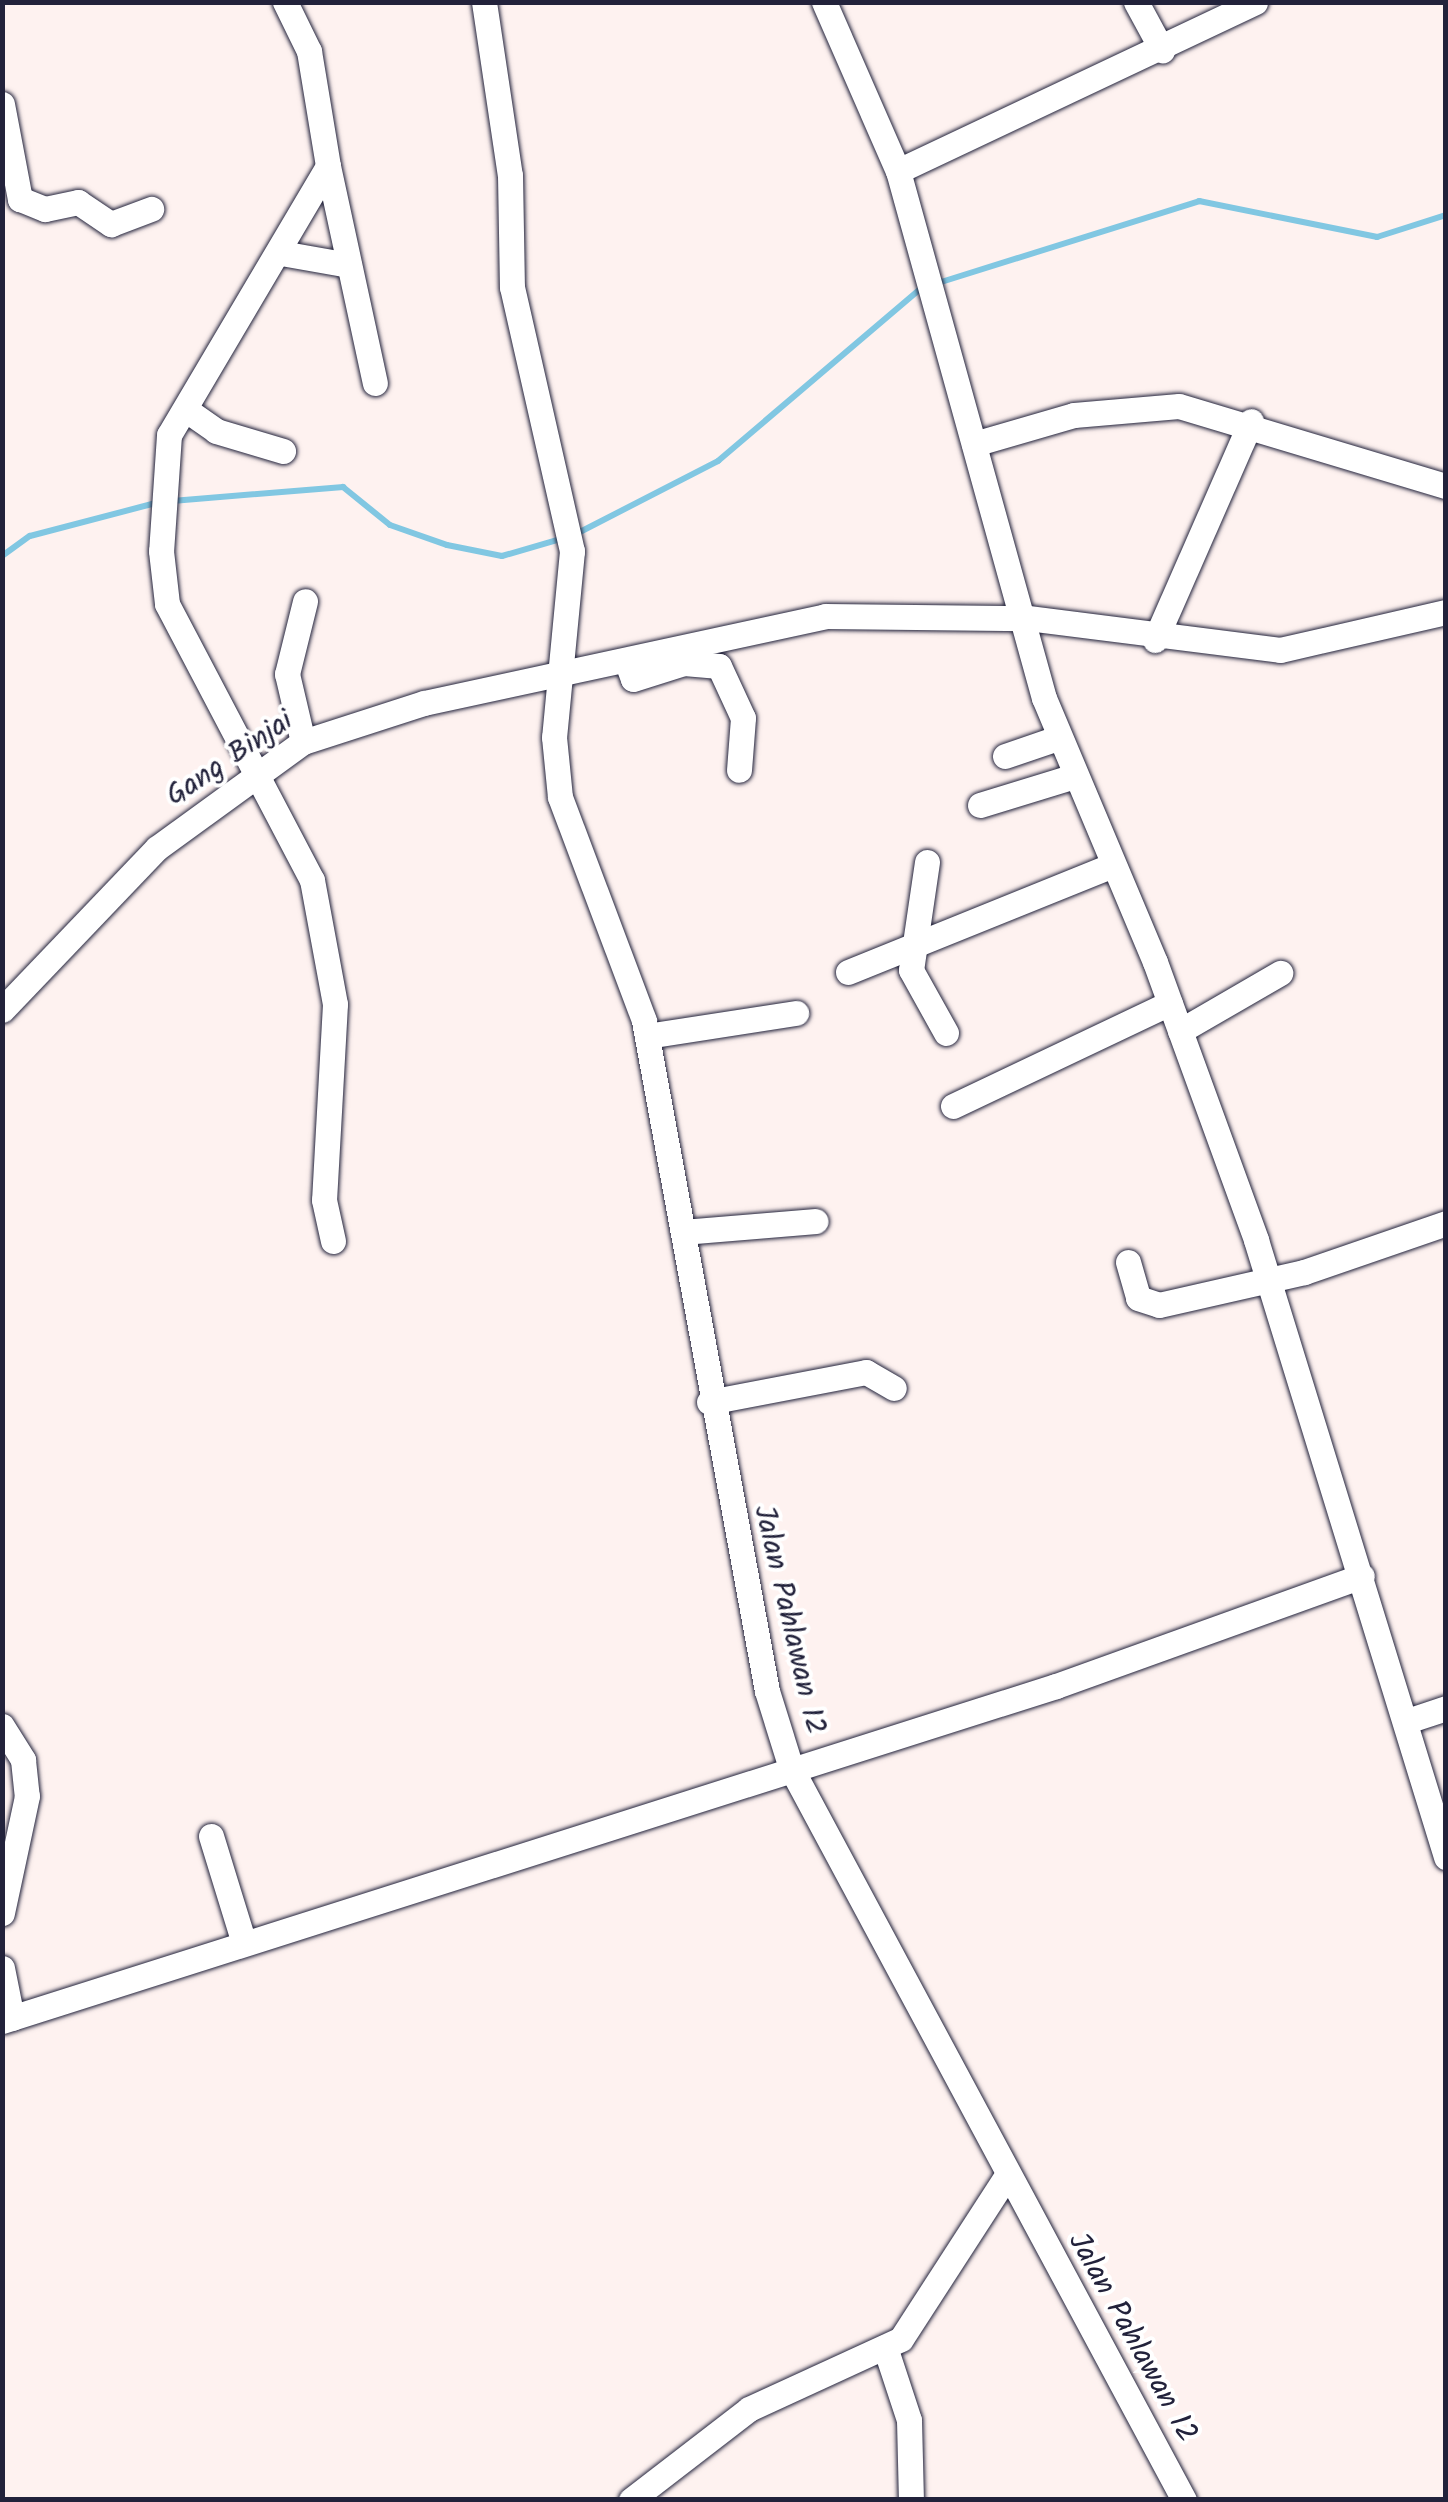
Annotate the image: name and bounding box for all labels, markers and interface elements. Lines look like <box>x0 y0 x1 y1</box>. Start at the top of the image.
street label: Gang Binjai <box>160 703 300 815</box>
street label: Jalan Pahlawan 12 <box>745 1502 833 1738</box>
street label: Jalan Pahlawan 12 <box>1059 2227 1205 2449</box>

